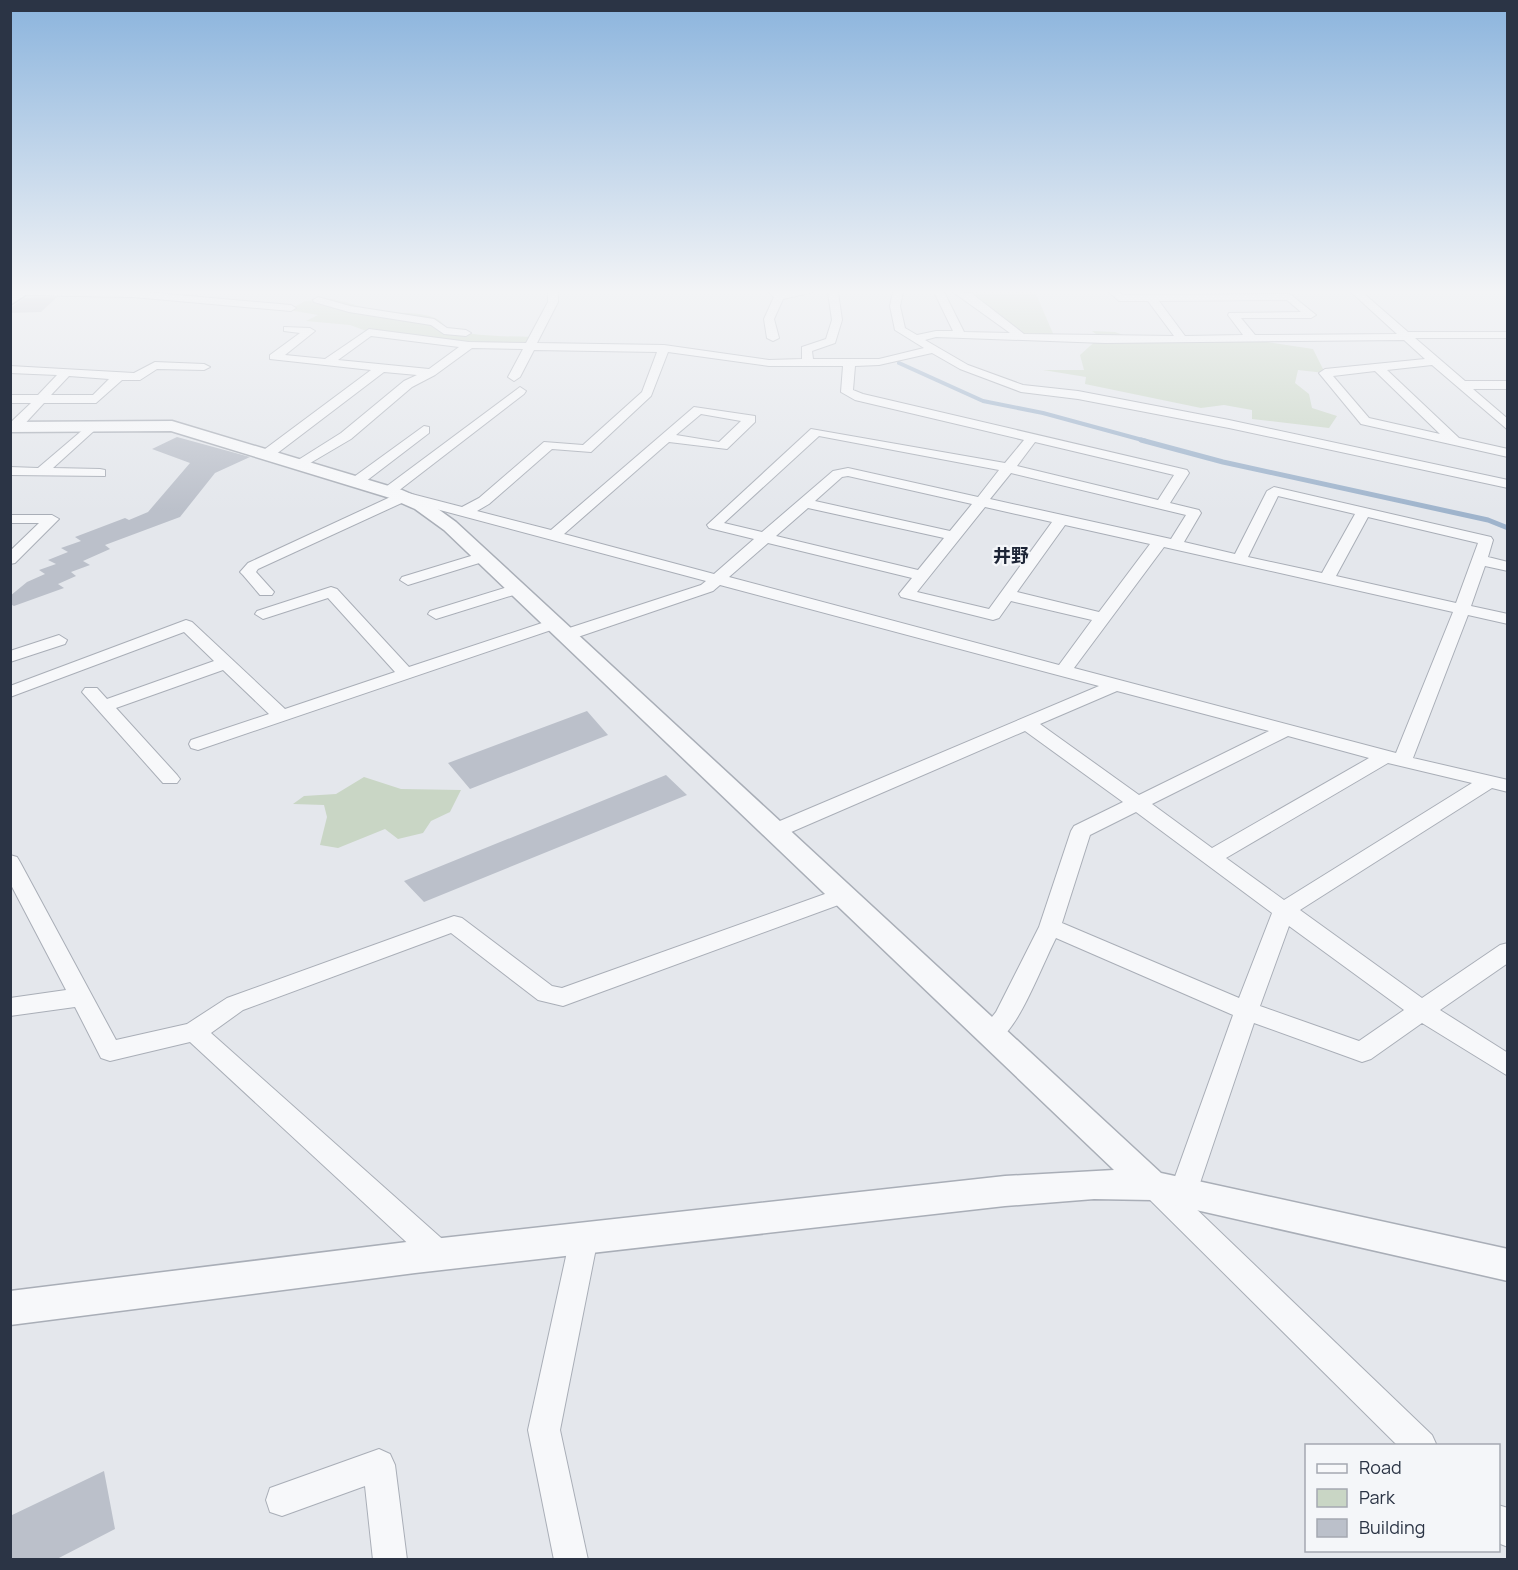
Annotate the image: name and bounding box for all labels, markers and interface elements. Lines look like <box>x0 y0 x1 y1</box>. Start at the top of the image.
district label: 井野 <box>993 543 1029 567</box>
legend <box>1305 1444 1500 1552</box>
text: Road <box>1359 1455 1402 1479</box>
text: Park <box>1359 1485 1396 1509</box>
text: Building <box>1359 1515 1425 1539</box>

